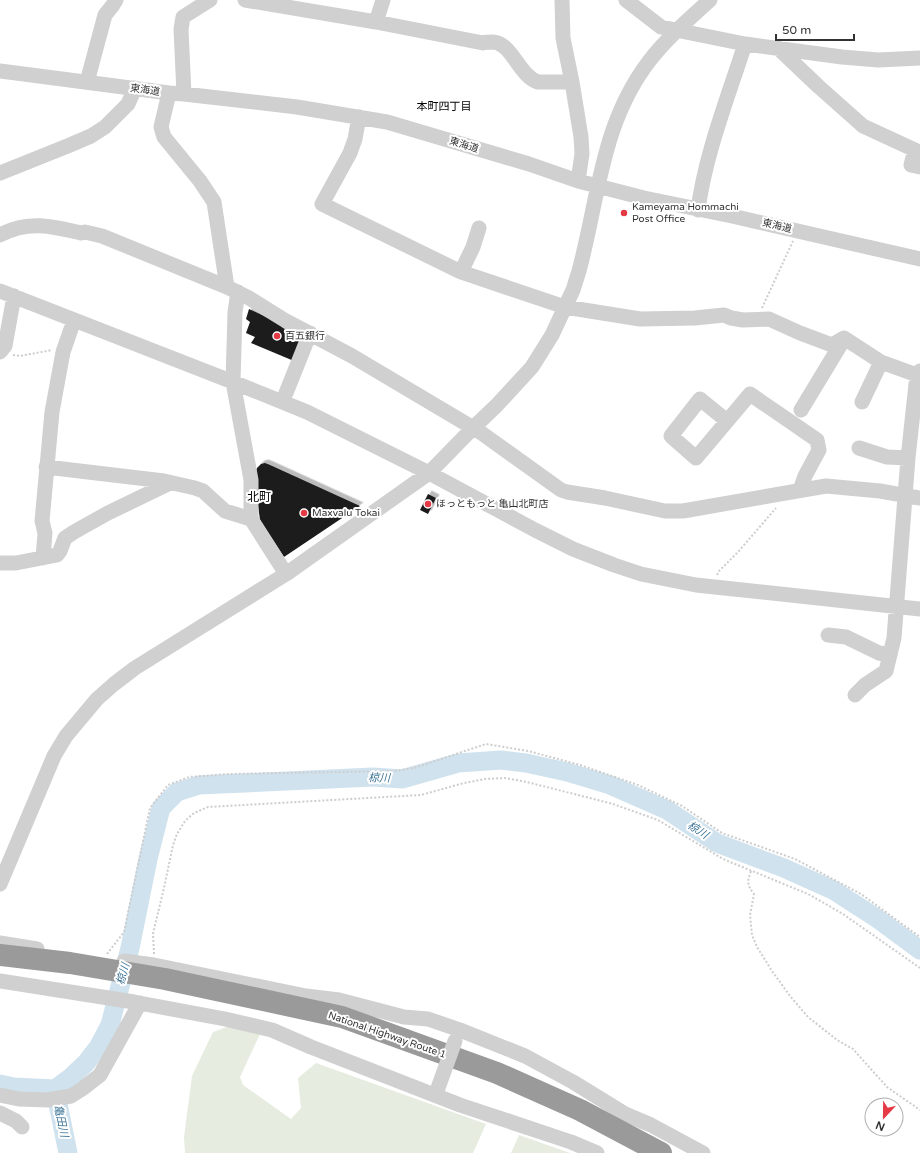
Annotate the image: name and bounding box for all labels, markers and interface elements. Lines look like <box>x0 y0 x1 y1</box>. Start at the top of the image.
scale bar <box>776 16 854 42</box>
text: 50 m <box>782 23 811 37</box>
street label: 東海道 <box>129 82 161 98</box>
district label: 本町四丁目 <box>417 100 472 113</box>
street label: 東海道 <box>448 135 480 155</box>
place label: Kameyama Hommachi Post Office <box>632 201 739 225</box>
marker: Kameyama Hommachi Post Office <box>619 208 629 218</box>
street label: 東海道 <box>761 217 793 235</box>
place label: 百五銀行 <box>285 330 325 342</box>
marker: 百五銀行 <box>272 331 282 341</box>
district label: 北町 <box>247 490 271 504</box>
place label: ほっともっと 亀山北町店 <box>436 498 549 510</box>
marker: ほっともっと 亀山北町店 <box>423 499 433 509</box>
place label: Maxvalu Tokai <box>312 507 380 519</box>
marker: Maxvalu Tokai <box>299 508 309 518</box>
water label: 椋川 <box>368 771 391 785</box>
water label: 椋川 <box>685 819 712 842</box>
water label: 椋川 <box>114 961 132 986</box>
street label: National Highway Route 1 <box>326 1009 448 1061</box>
north arrow <box>864 1097 904 1137</box>
water label: 亀田川 <box>51 1104 71 1139</box>
text: N <box>874 1118 887 1133</box>

